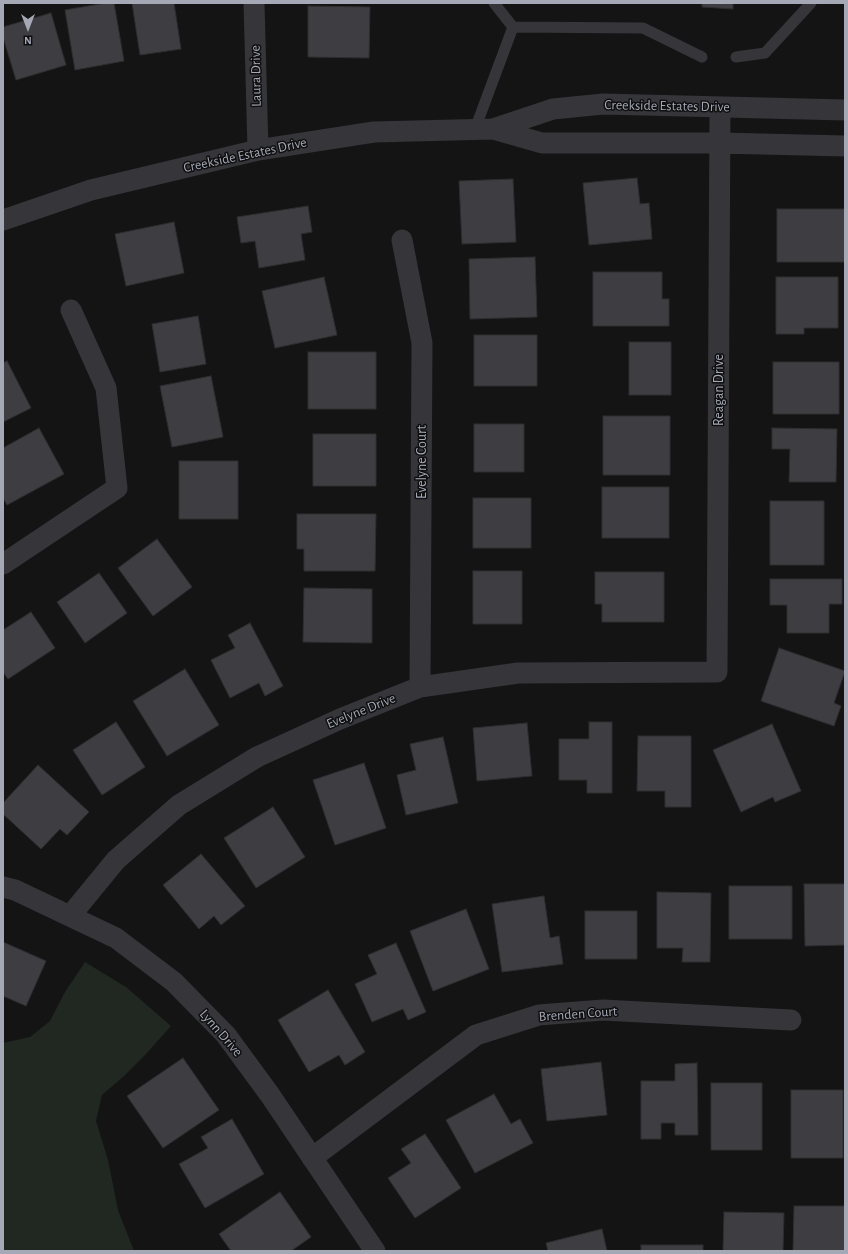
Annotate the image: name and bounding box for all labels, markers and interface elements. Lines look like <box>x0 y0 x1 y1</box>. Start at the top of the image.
north arrow <box>8 8 48 48</box>
text: N <box>24 35 32 46</box>
street label: Laura Drive <box>247 45 265 107</box>
street label: Creekside Estates Drive <box>604 97 730 115</box>
street label: Creekside Estates Drive <box>182 134 308 176</box>
street label: Reagan Drive <box>711 354 727 426</box>
street label: Evelyne Court <box>414 425 430 499</box>
street label: Evelyne Drive <box>324 690 398 732</box>
street label: Brenden Court <box>538 1003 618 1025</box>
street label: Lynn Drive <box>196 1006 246 1060</box>

